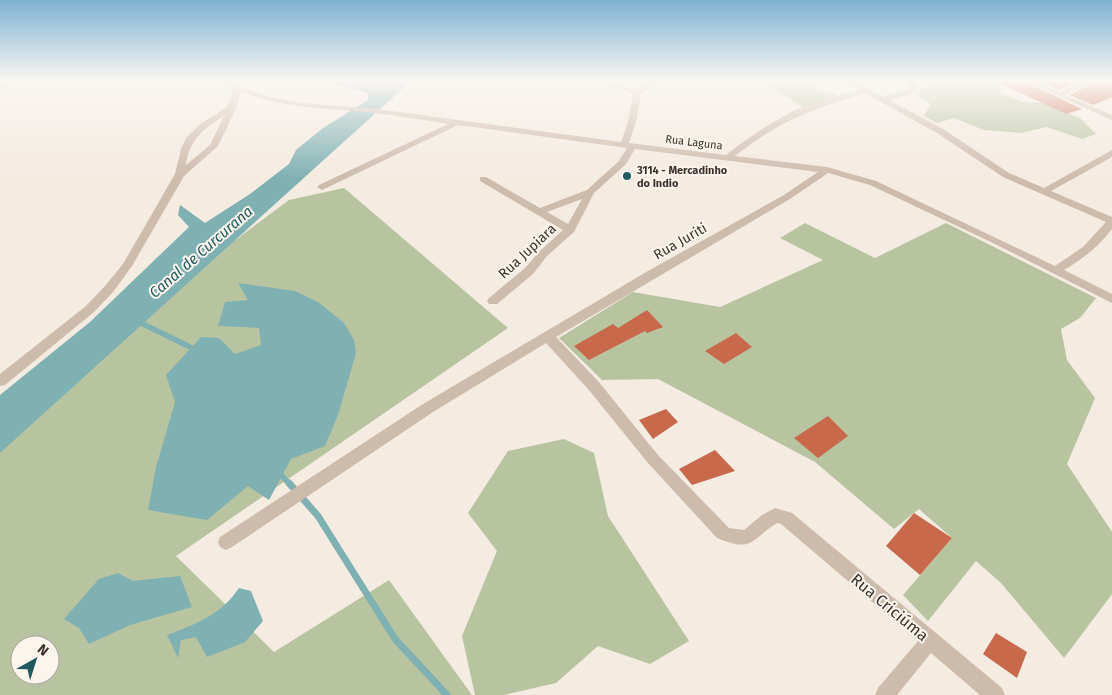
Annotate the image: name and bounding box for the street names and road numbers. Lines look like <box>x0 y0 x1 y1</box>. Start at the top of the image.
street label: Rua Laguna <box>665 133 723 152</box>
street label: Rua Juriti <box>651 219 710 263</box>
street label: Rua Jupiara <box>495 220 560 282</box>
street label: Rua Criciúma <box>847 569 932 645</box>

